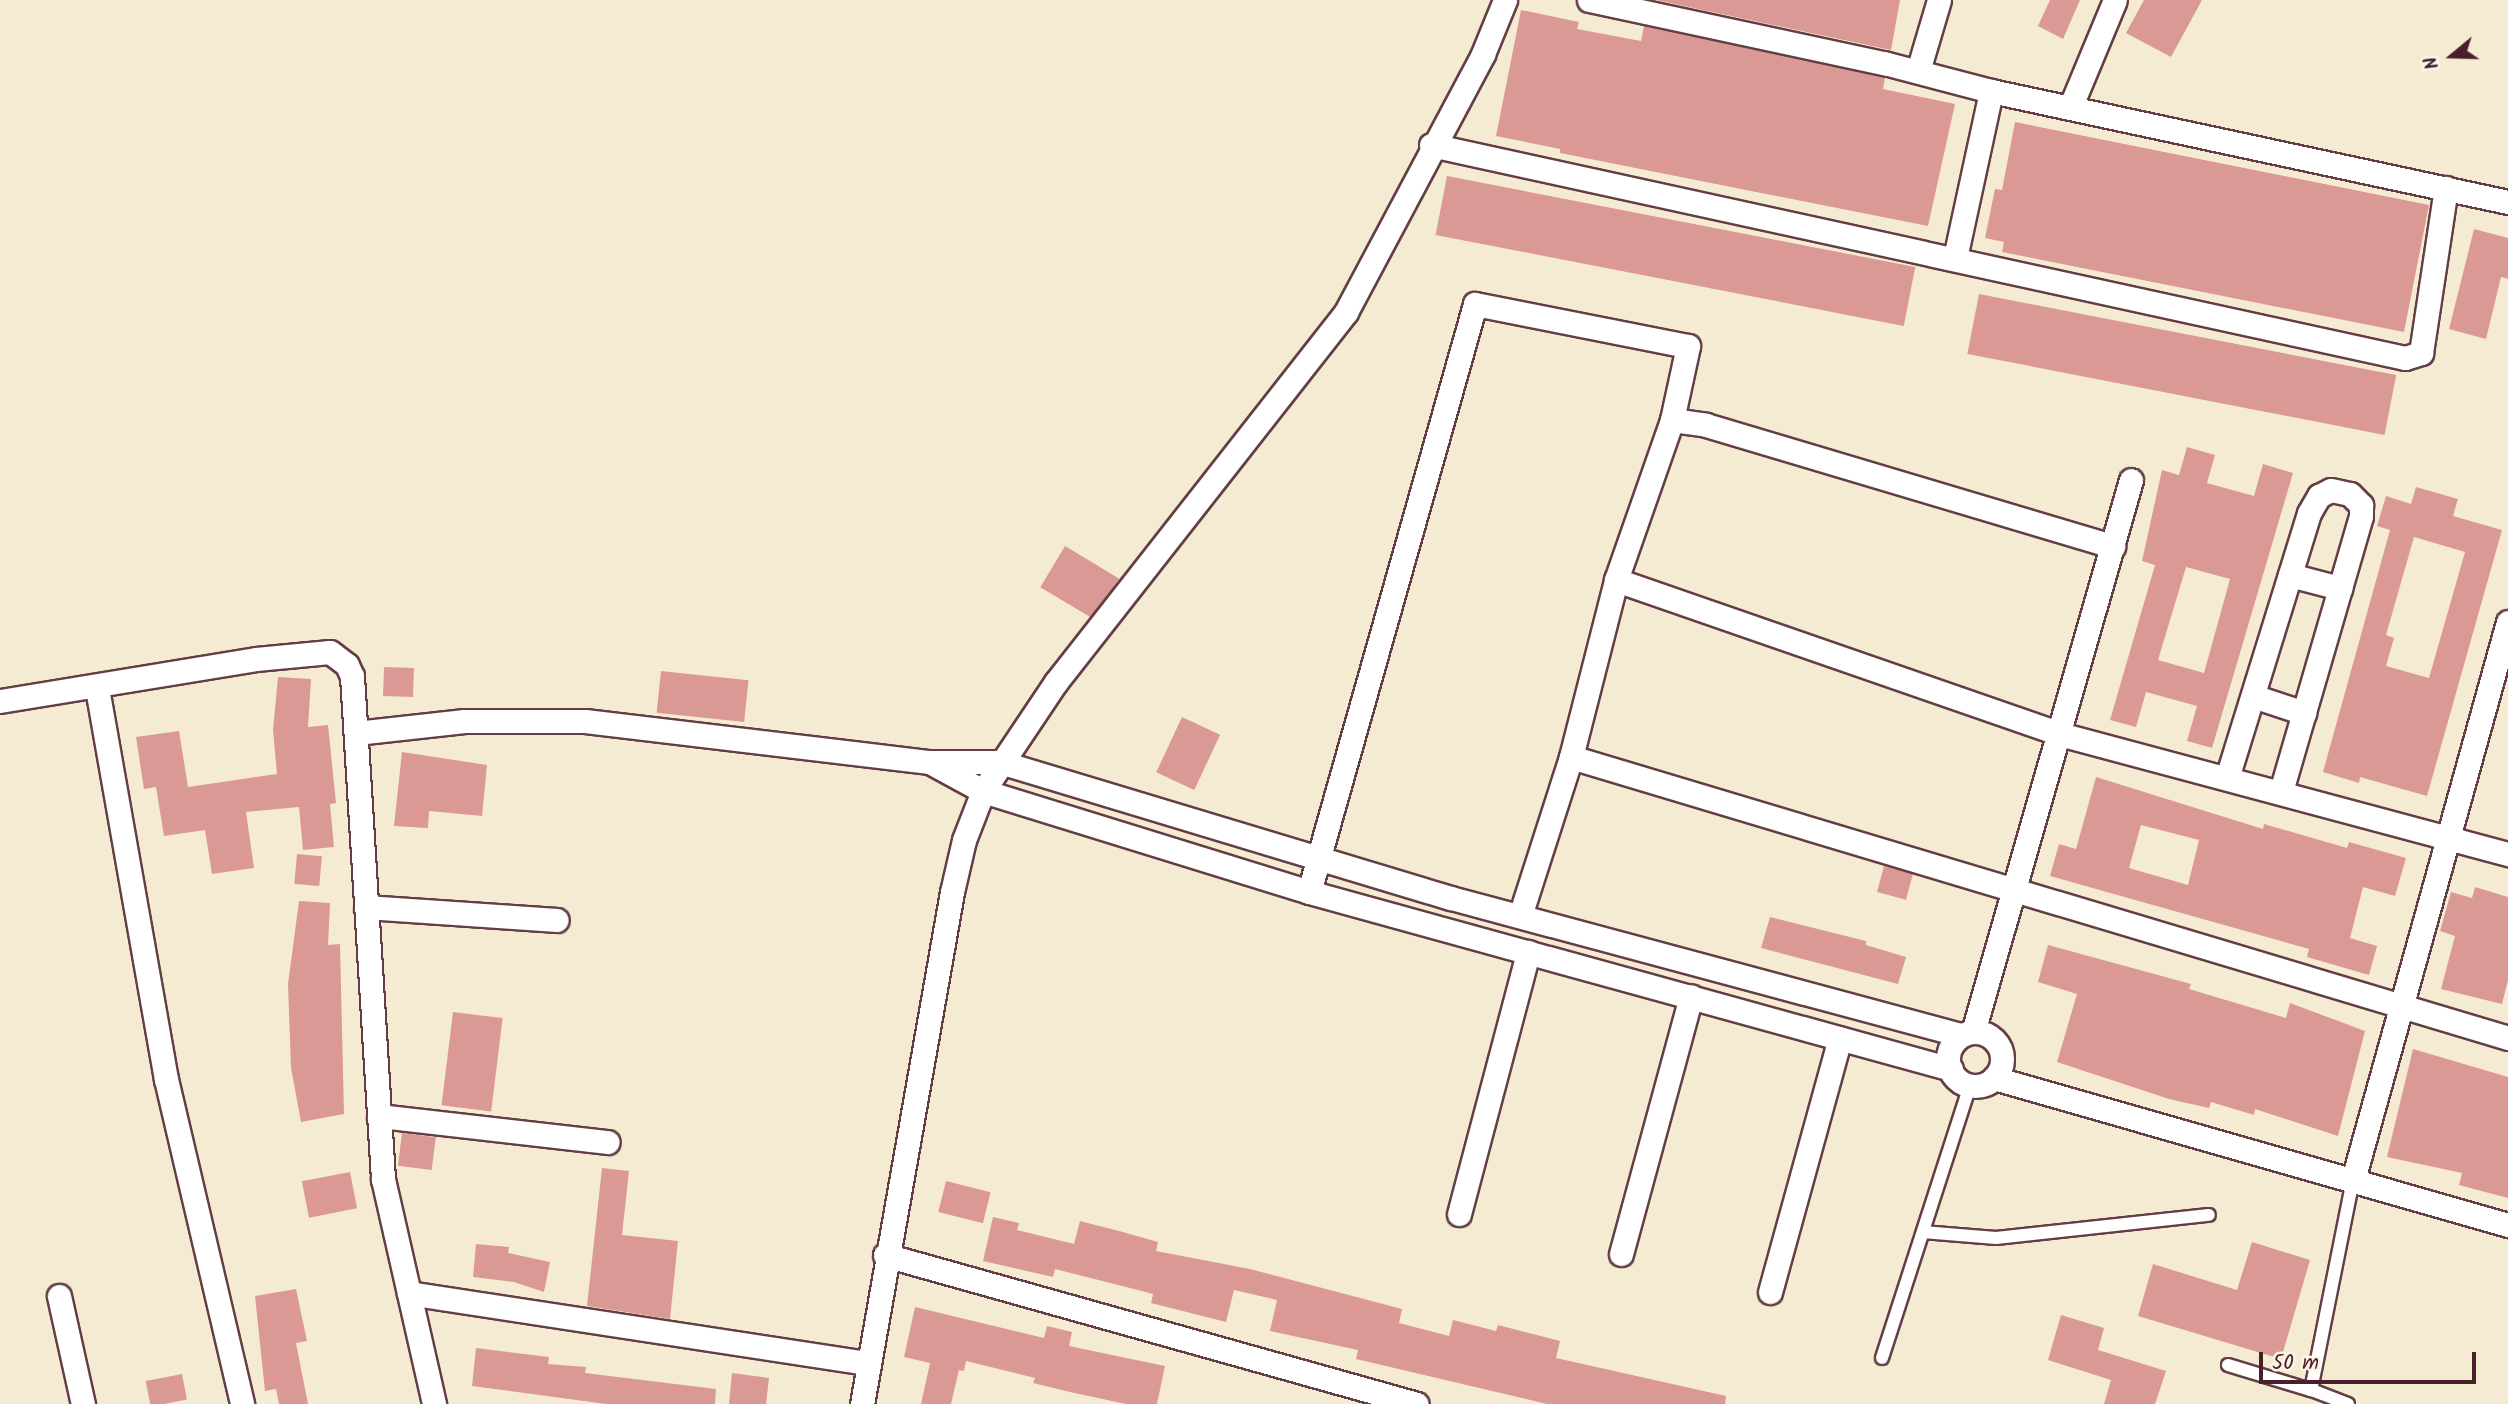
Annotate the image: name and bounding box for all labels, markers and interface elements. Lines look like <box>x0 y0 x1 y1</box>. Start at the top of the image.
north arrow <box>2417 21 2487 91</box>
text: N <box>2416 52 2448 73</box>
scale bar <box>2263 1338 2480 1382</box>
text: 50 m <box>2272 1347 2319 1380</box>

